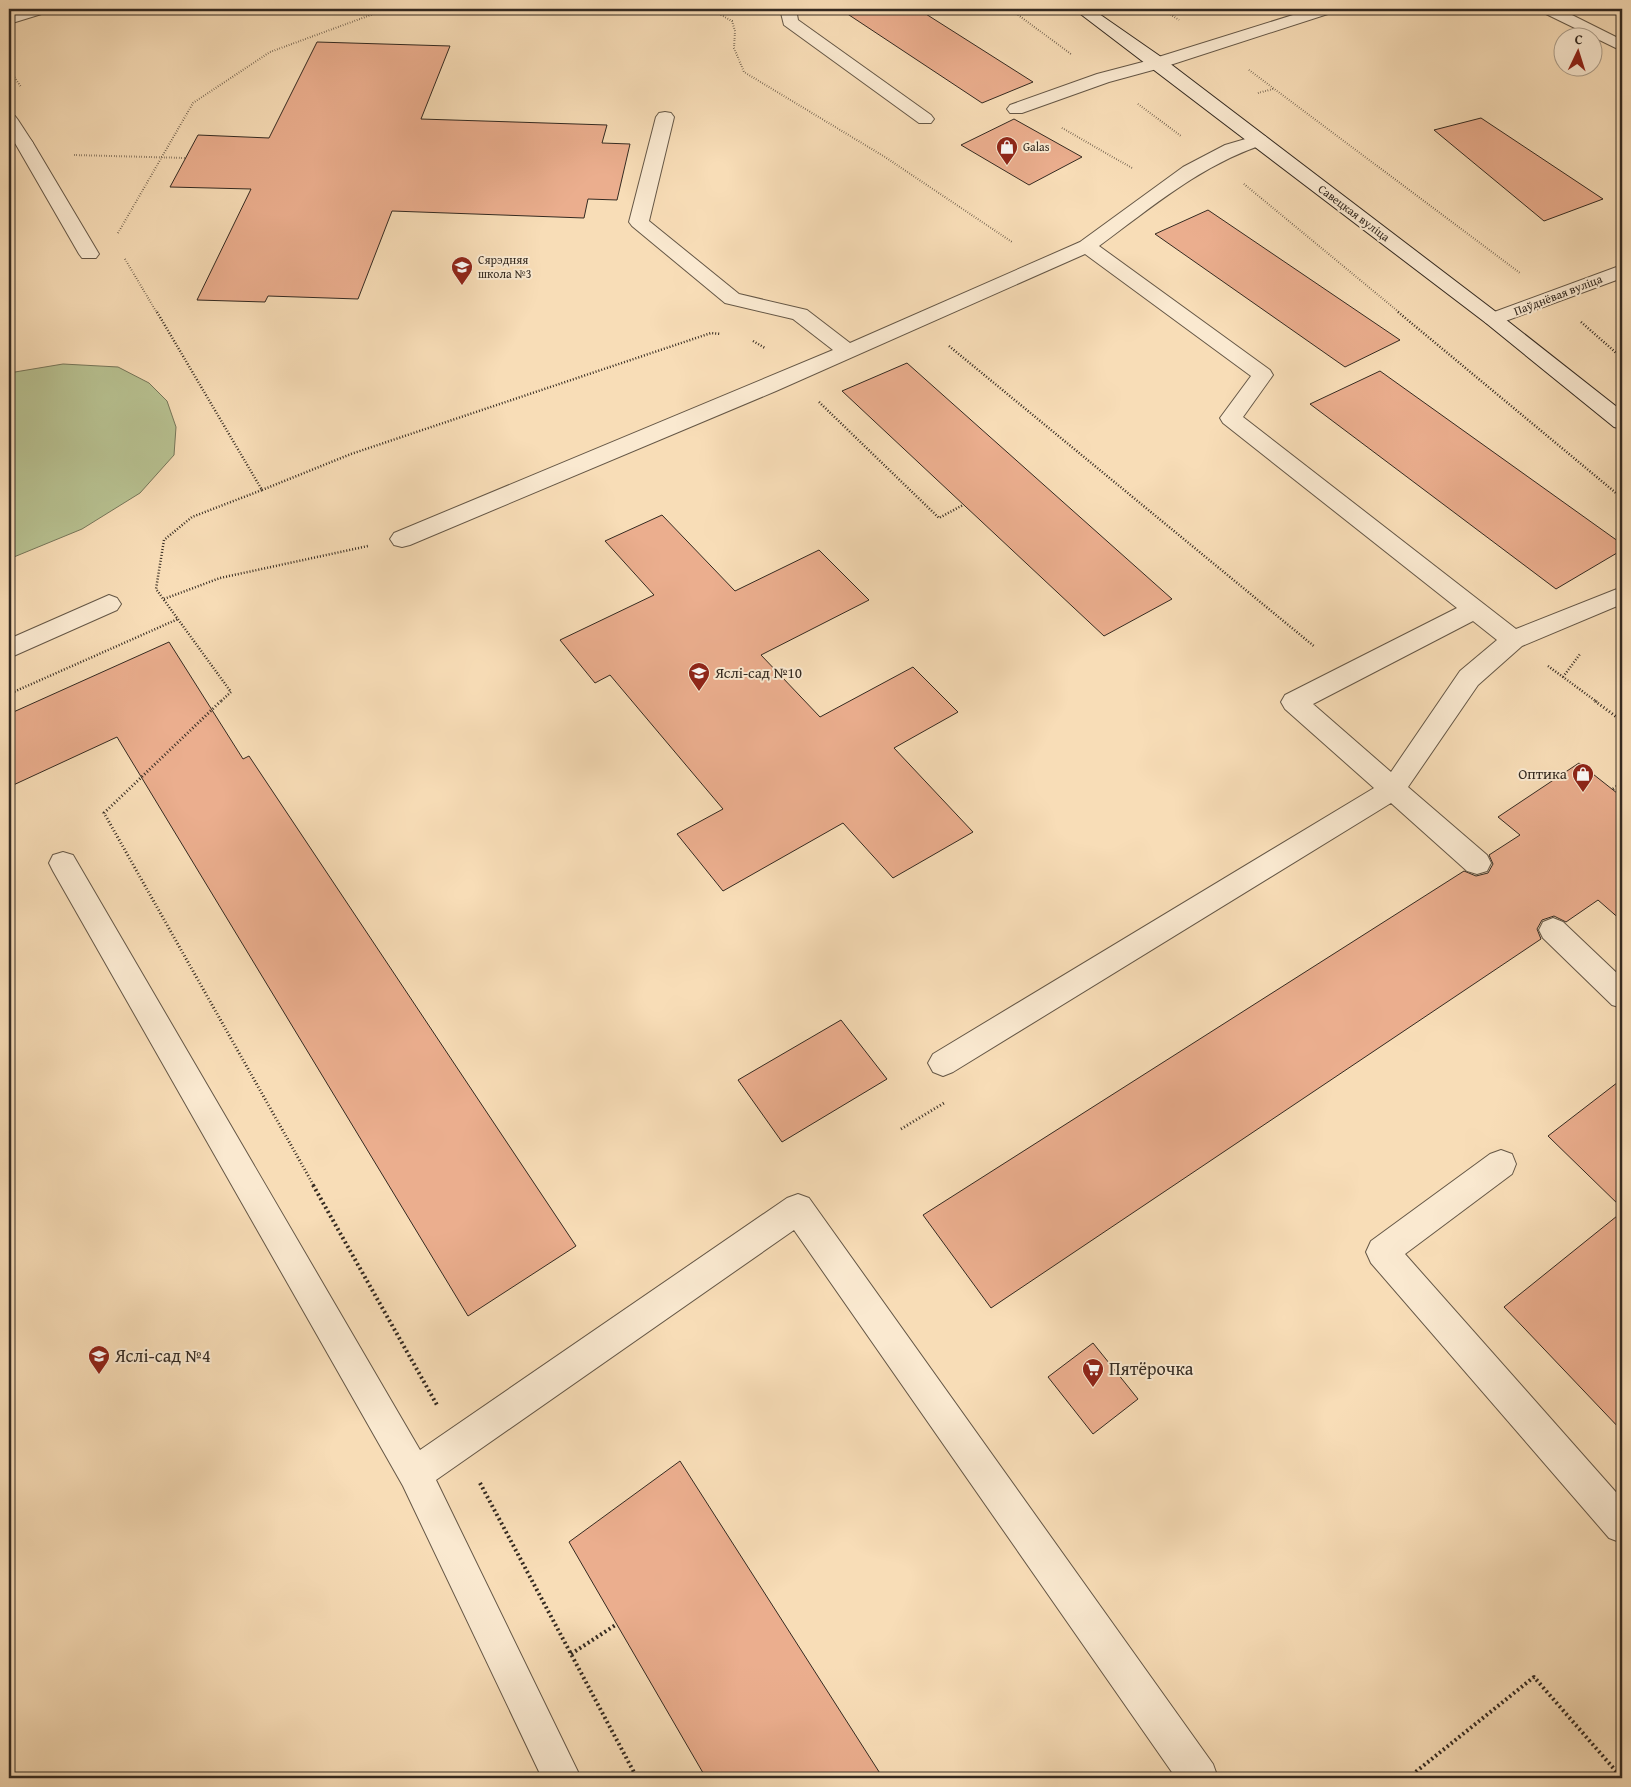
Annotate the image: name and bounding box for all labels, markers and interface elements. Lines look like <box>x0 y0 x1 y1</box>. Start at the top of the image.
north arrow <box>1554 28 1604 78</box>
text: С <box>1574 29 1584 49</box>
shop icon: Galas <box>995 135 1019 166</box>
place label: Galas <box>1023 138 1050 155</box>
street label: Савецкая вуліца <box>1315 180 1394 245</box>
place label: Сярэдняя школа №3 <box>478 251 532 282</box>
school or university icon: Сярэдняя школа №3 <box>450 255 474 286</box>
street label: Паўднёвая вуліца <box>1511 270 1605 319</box>
school or university icon: Яслі-сад №10 <box>687 661 711 692</box>
place label: Яслі-сад №10 <box>714 662 802 683</box>
shop icon: Оптика <box>1571 762 1595 793</box>
place label: Оптика <box>1518 763 1568 784</box>
place label: Яслі-сад №4 <box>114 1342 211 1369</box>
school or university icon: Яслі-сад №4 <box>87 1344 111 1375</box>
place label: Пятёрочка <box>1109 1355 1194 1382</box>
supermarket icon: Пятёрочка <box>1081 1357 1105 1388</box>

